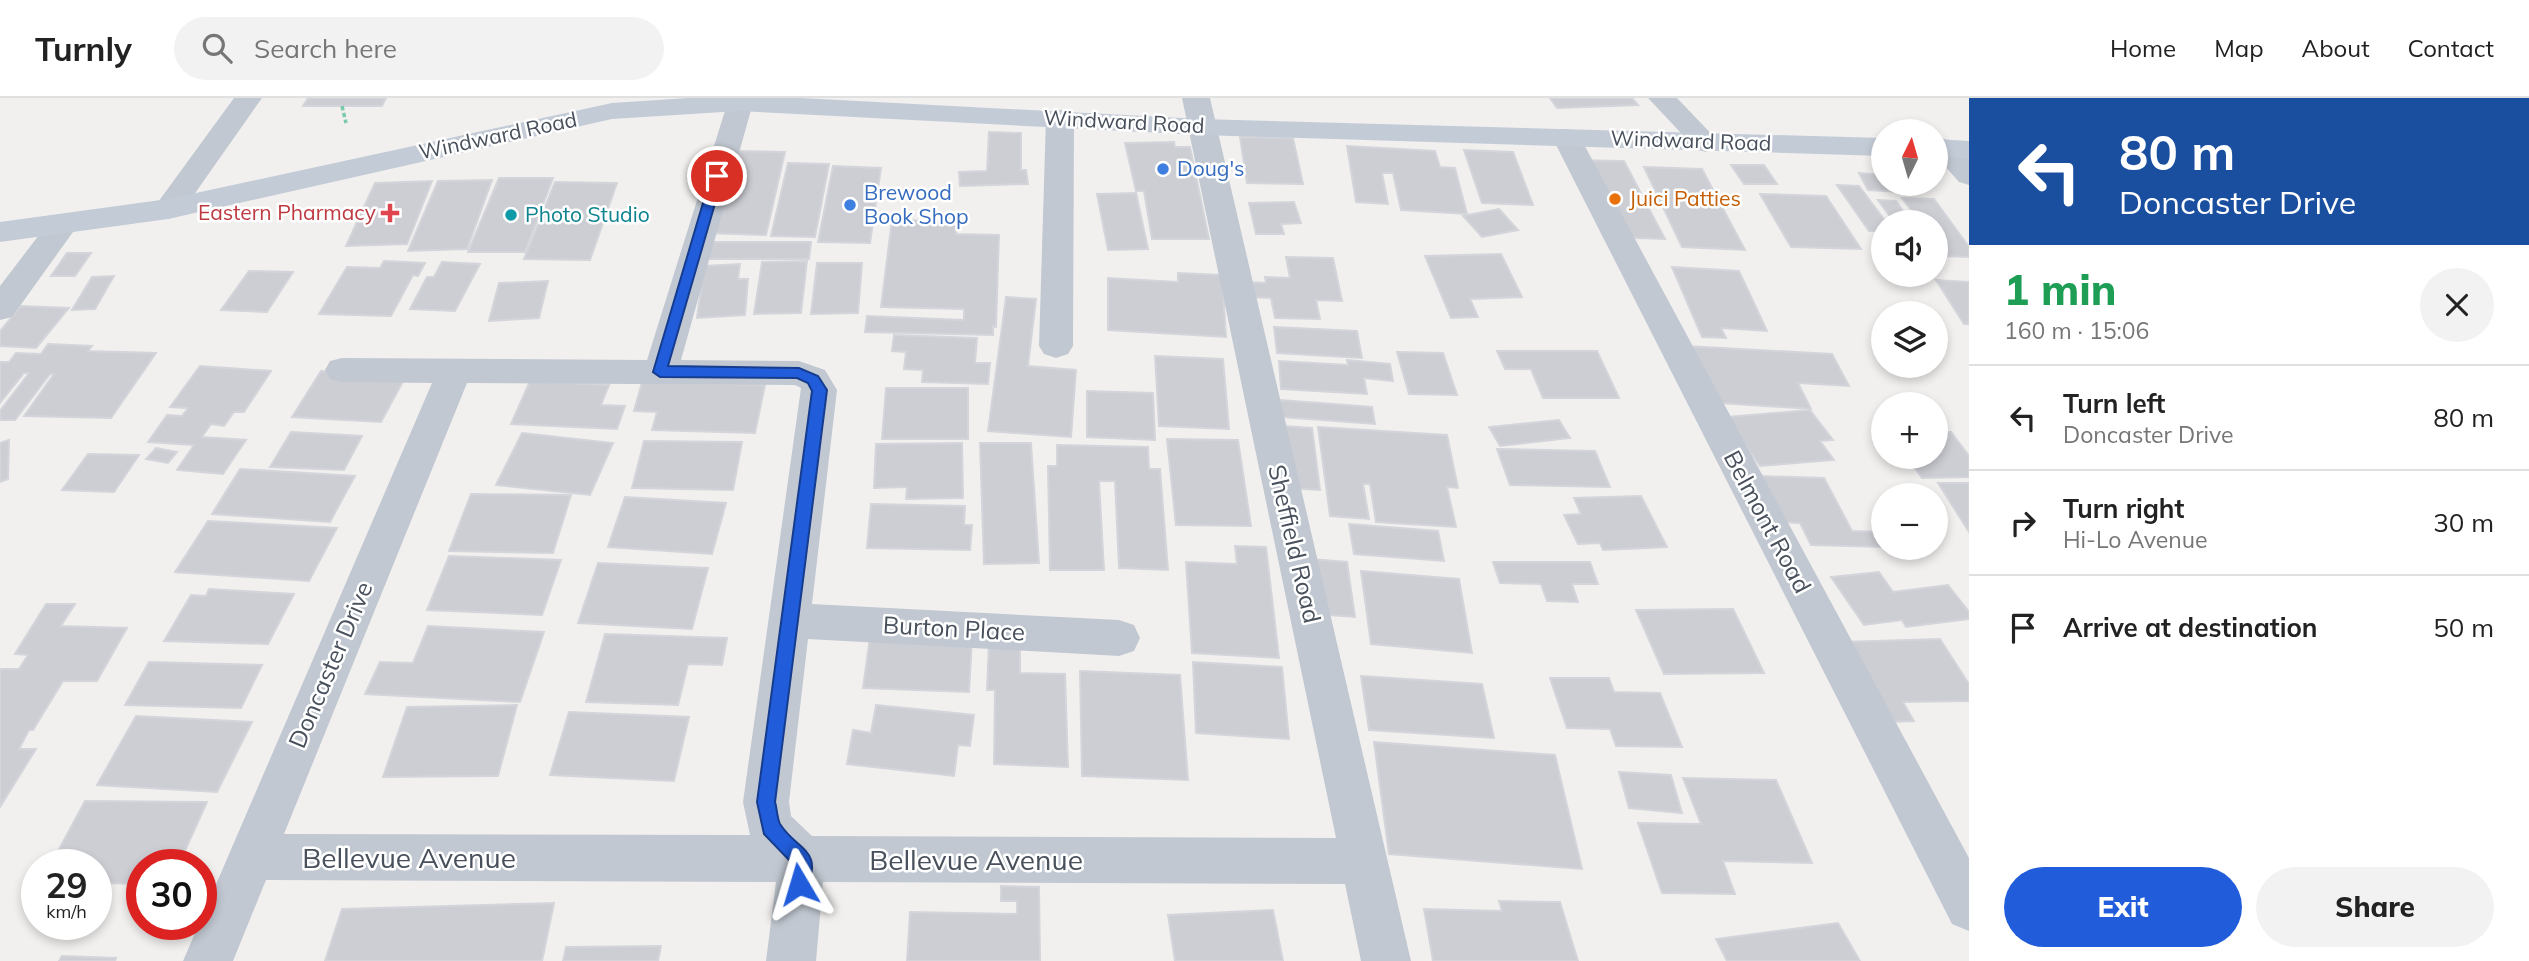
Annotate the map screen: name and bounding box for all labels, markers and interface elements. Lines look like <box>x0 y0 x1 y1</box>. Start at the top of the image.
search box <box>174 17 664 80</box>
text: Turnly <box>35 28 132 69</box>
icon: search <box>198 29 236 67</box>
text: Search here <box>254 32 397 65</box>
text: Home <box>2110 33 2176 63</box>
text: Map <box>2214 33 2264 63</box>
text: About <box>2302 33 2370 63</box>
text: Contact <box>2408 33 2494 63</box>
street label: Windward Road <box>1043 104 1205 138</box>
street label: Windward Road <box>416 106 579 164</box>
north arrow <box>1871 119 1948 196</box>
map controls <box>1871 119 1948 560</box>
text: 80 m <box>2119 121 2235 182</box>
street label: Windward Road <box>1610 124 1772 156</box>
icon: left <box>2004 126 2095 217</box>
pin <box>687 146 747 206</box>
place label: Doug's <box>1177 155 1245 181</box>
icon: arrive <box>698 157 736 195</box>
marker: Doug's <box>1155 161 1171 177</box>
place label: Brewood Book Shop <box>864 179 969 229</box>
text: Doncaster Drive <box>2119 182 2356 222</box>
place label: Juici Patties <box>1629 185 1741 211</box>
marker: Juici Patties <box>1607 191 1623 207</box>
marker: Brewood Book Shop <box>842 197 858 213</box>
place label: Eastern Pharmacy <box>198 199 376 225</box>
place label: Photo Studio <box>525 201 650 227</box>
marker: Eastern Pharmacy <box>382 205 398 221</box>
marker: Photo Studio <box>503 207 519 223</box>
button: sound <box>1871 210 1948 287</box>
text: 1 min <box>2004 263 2117 316</box>
button: close <box>2420 268 2494 342</box>
button: layers <box>1871 301 1948 378</box>
text: 160 m · 15:06 <box>2004 316 2149 345</box>
text: Turn left <box>2063 387 2165 420</box>
button: + <box>1871 392 1948 469</box>
icon: left <box>2004 399 2042 437</box>
text: 80 m <box>2433 401 2494 434</box>
text: Doncaster Drive <box>2063 420 2234 449</box>
street label: Belmont Road <box>1718 445 1818 598</box>
street label: Sheffield Road <box>1262 462 1328 626</box>
button: − <box>1871 483 1948 560</box>
text: Turn right <box>2063 492 2184 525</box>
icon: right <box>2004 504 2042 542</box>
text: 30 m <box>2433 506 2494 539</box>
text: Hi-Lo Avenue <box>2063 525 2208 554</box>
street label: Doncaster Drive <box>282 577 379 752</box>
street label: Burton Place <box>882 609 1026 647</box>
icon: arrive <box>2004 609 2042 647</box>
text: Arrive at destination <box>2063 611 2318 644</box>
text: 50 m <box>2433 611 2494 644</box>
street label: Bellevue Avenue <box>302 840 516 875</box>
street label: Bellevue Avenue <box>869 842 1083 877</box>
position arrow <box>762 847 836 921</box>
speed limit sign: 30 <box>126 849 217 940</box>
text: 29 <box>45 863 88 907</box>
button: Exit <box>2004 867 2242 947</box>
button: Share <box>2256 867 2494 947</box>
text: km/h <box>46 900 87 923</box>

